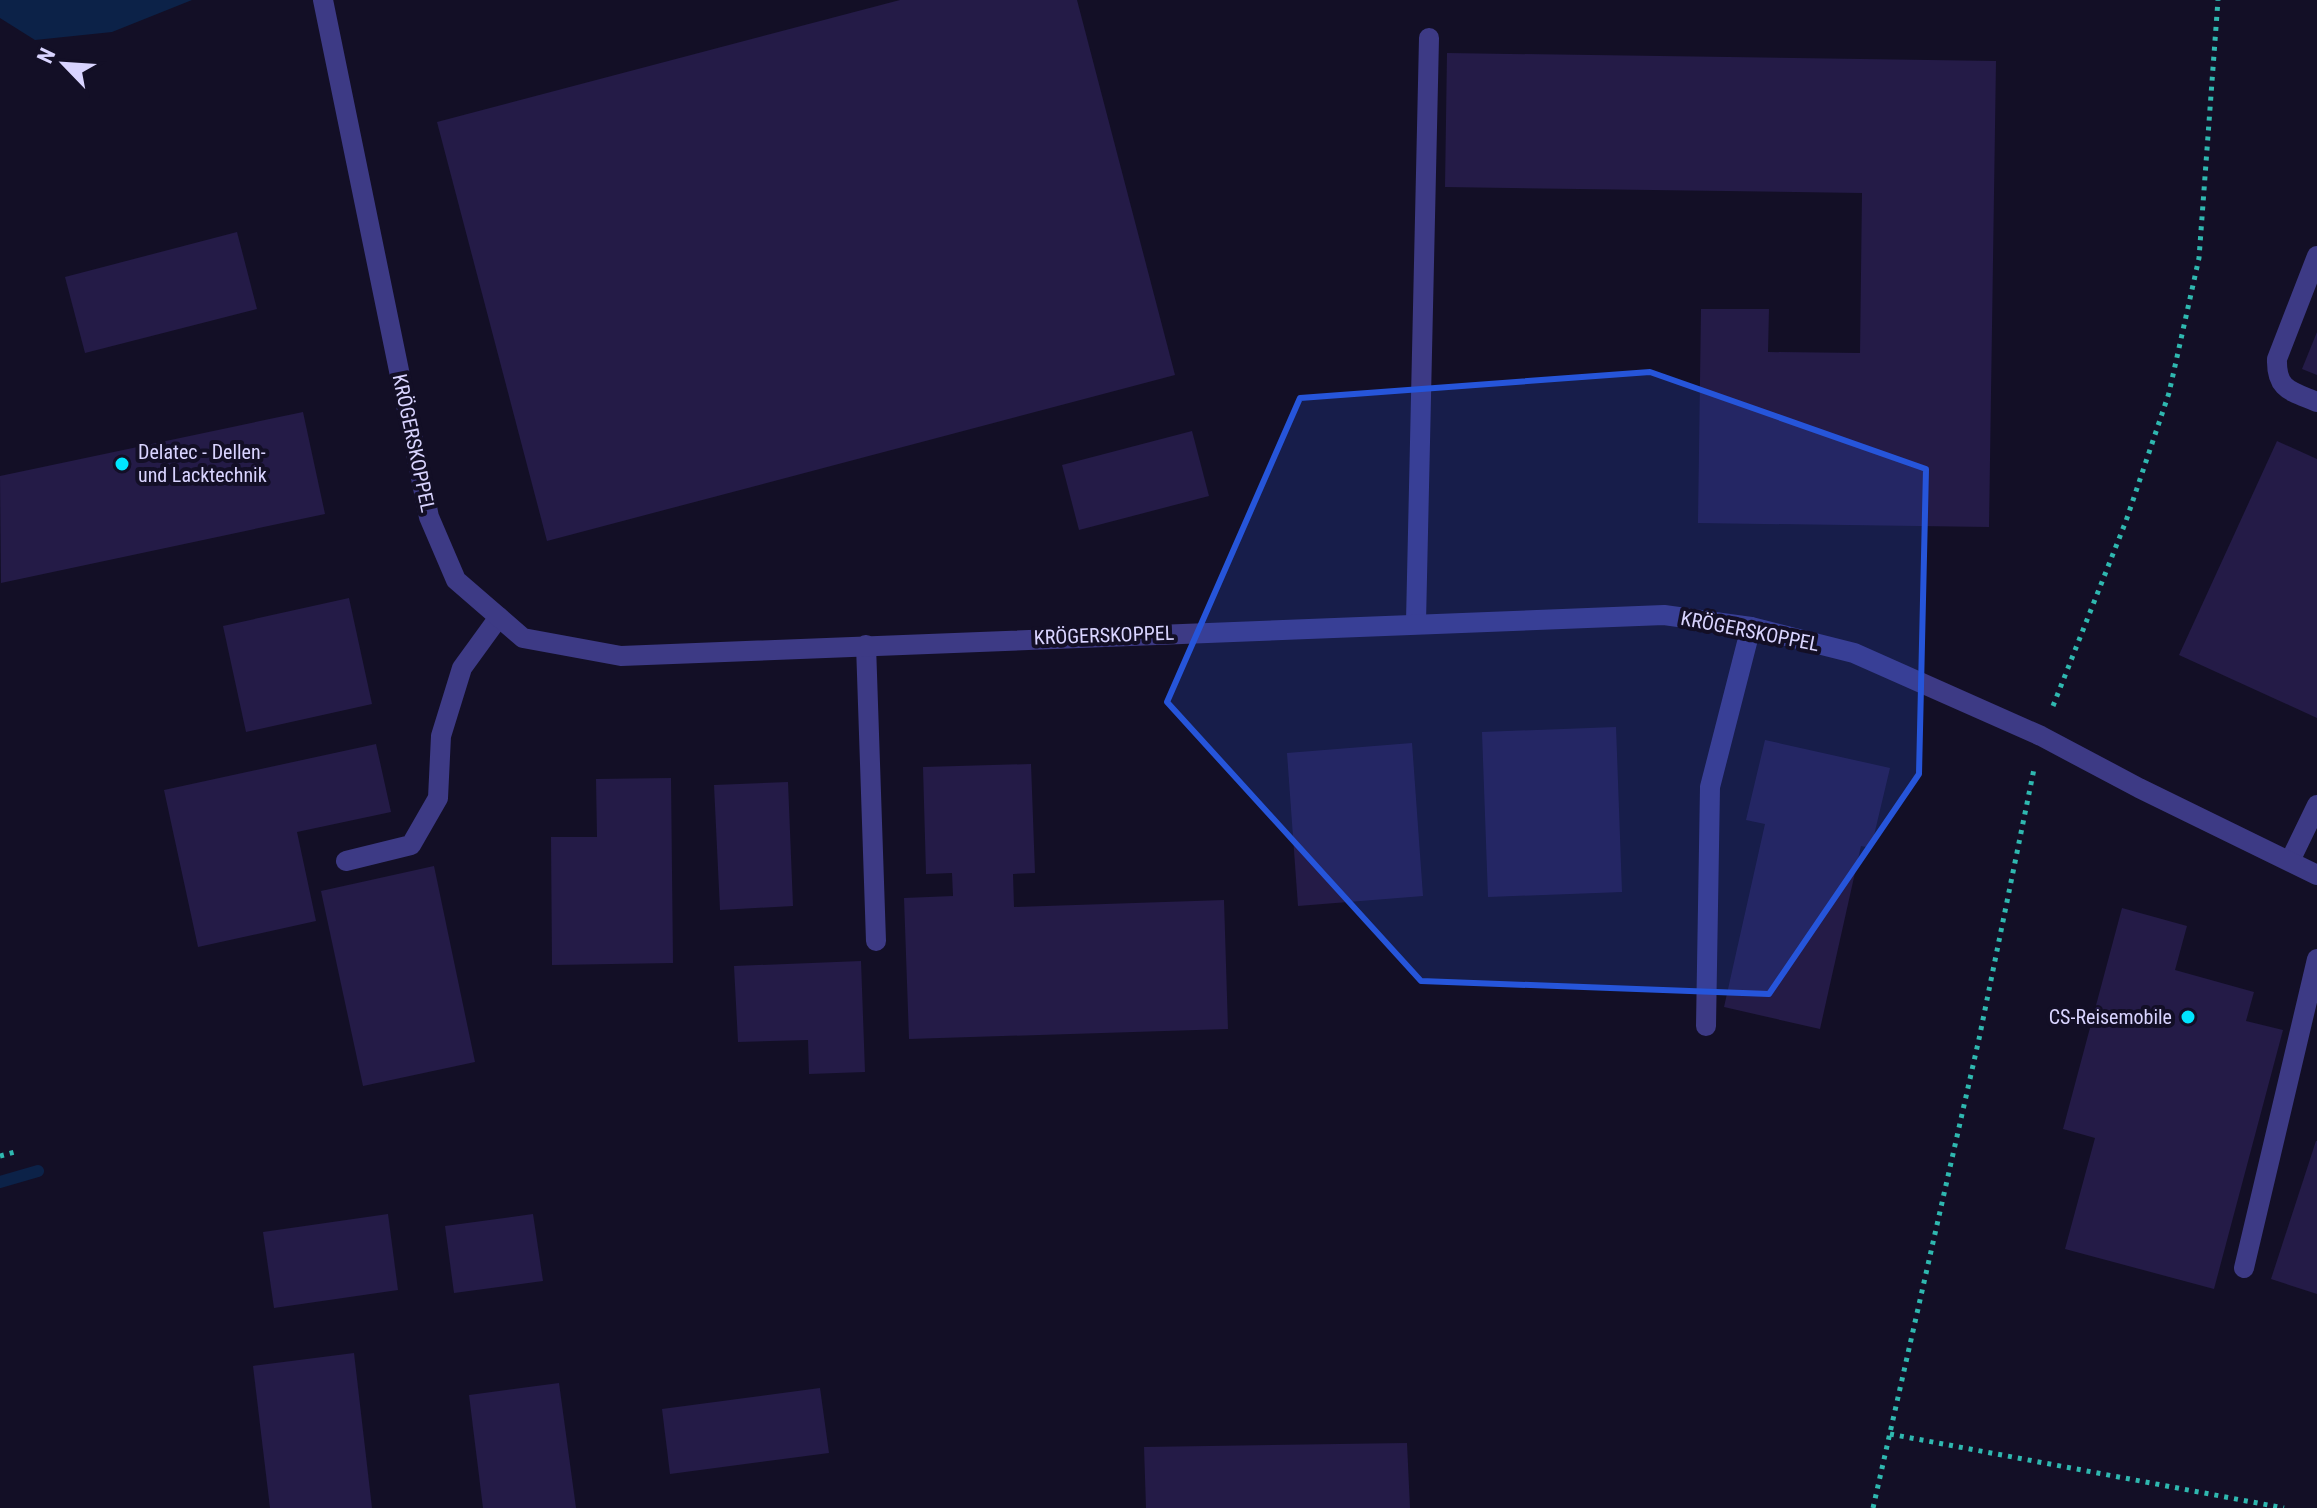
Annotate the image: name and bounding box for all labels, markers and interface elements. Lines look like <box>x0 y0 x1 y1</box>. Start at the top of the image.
north arrow <box>24 24 104 104</box>
text: N <box>32 44 61 67</box>
street label: KRÖGERSKOPPEL <box>388 372 440 514</box>
place label: Delatec - Dellen- und Lacktechnik <box>138 440 267 487</box>
marker: Delatec - Dellen- und Lacktechnik <box>113 455 131 473</box>
street label: KRÖGERSKOPPEL <box>1679 606 1821 656</box>
street label: KRÖGERSKOPPEL <box>1033 621 1175 649</box>
place label: CS-Reisemobile <box>2049 1005 2172 1029</box>
marker: CS-Reisemobile <box>2179 1008 2197 1026</box>

